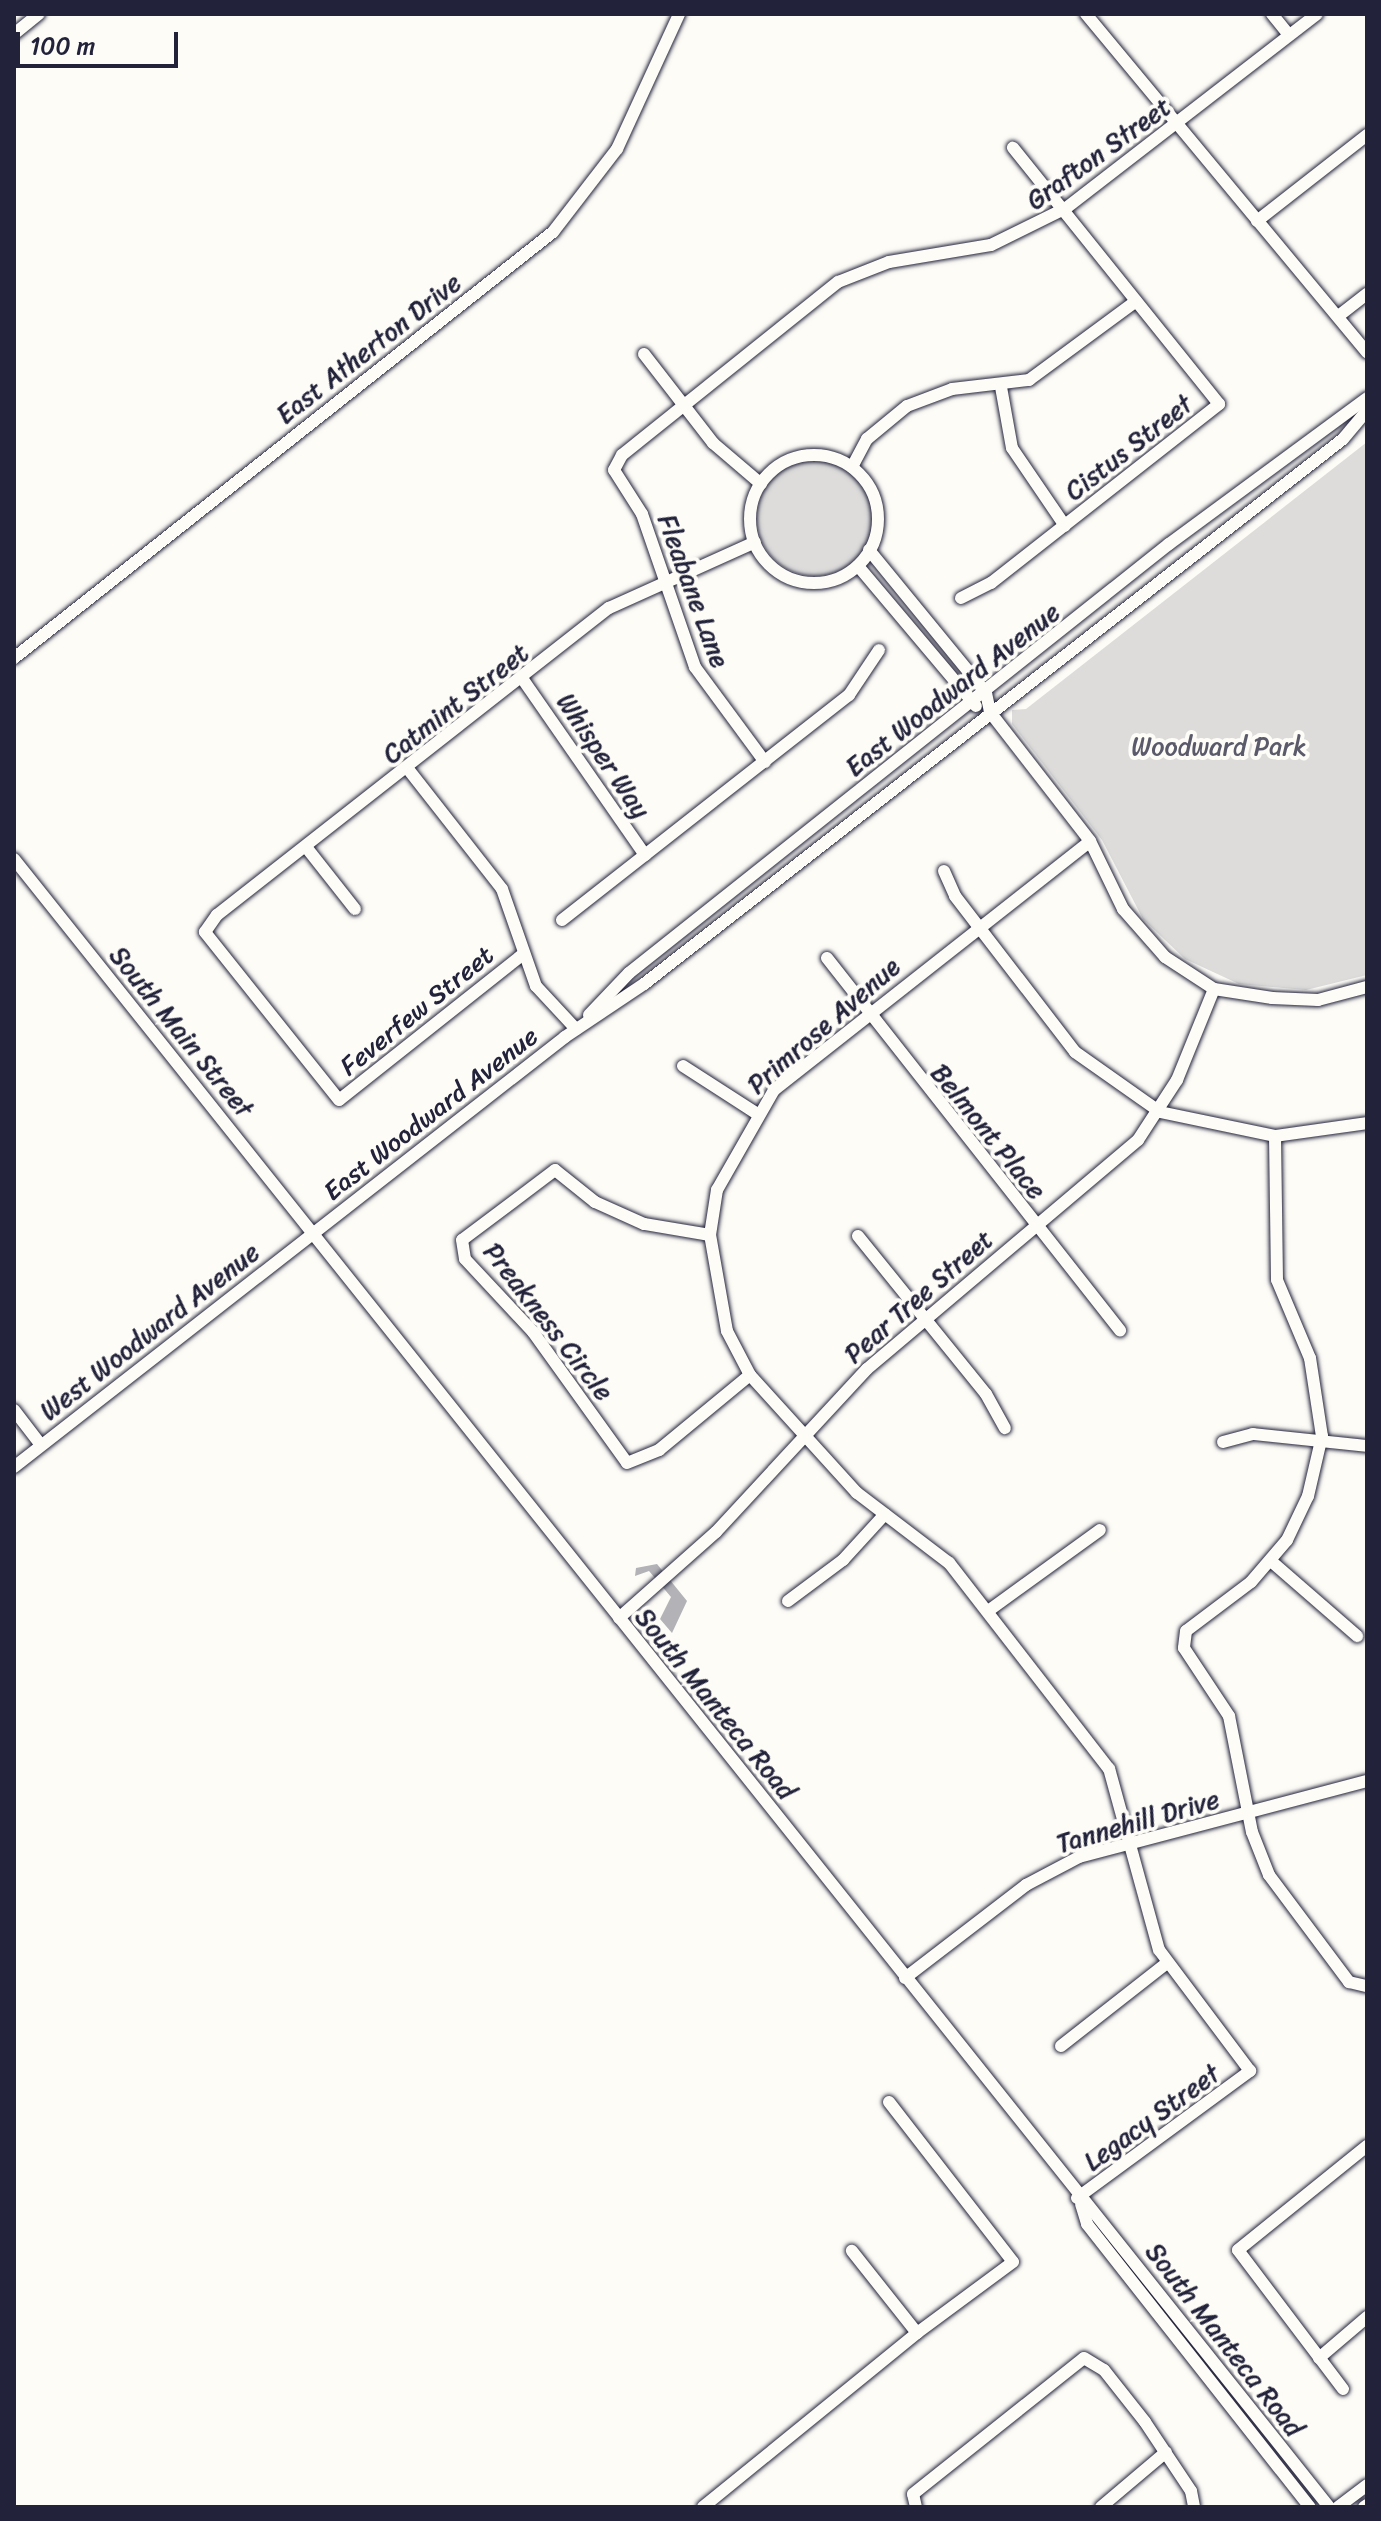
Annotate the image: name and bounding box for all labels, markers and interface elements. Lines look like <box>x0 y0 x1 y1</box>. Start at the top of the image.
scale bar <box>20 16 182 66</box>
text: 100 m <box>30 25 95 67</box>
street label: Grafton Street <box>1021 91 1177 217</box>
street label: East Atherton Drive <box>270 267 468 431</box>
street label: Cistus Street <box>1059 388 1199 508</box>
street label: Fleabane Lane <box>651 510 735 672</box>
street label: East Woodward Avenue <box>840 597 1066 783</box>
street label: Catmint Street <box>377 638 535 770</box>
street label: Whisper Way <box>550 688 656 824</box>
park label: Woodward Park <box>1131 731 1307 763</box>
street label: South Main Street <box>102 939 260 1125</box>
street label: Feverfew Street <box>334 940 500 1082</box>
street label: Primrose Avenue <box>741 951 907 1101</box>
street label: East Woodward Avenue <box>318 1021 544 1207</box>
street label: Belmont Place <box>924 1058 1052 1206</box>
street label: Pear Tree Street <box>837 1222 1001 1372</box>
street label: West Woodward Avenue <box>34 1237 266 1427</box>
street label: Preakness Circle <box>477 1237 619 1407</box>
street label: South Manteca Road <box>628 1602 802 1806</box>
street label: Tannehill Drive <box>1053 1784 1223 1860</box>
street label: Legacy Street <box>1078 2058 1226 2178</box>
street label: South Manteca Road <box>1139 2237 1309 2443</box>

